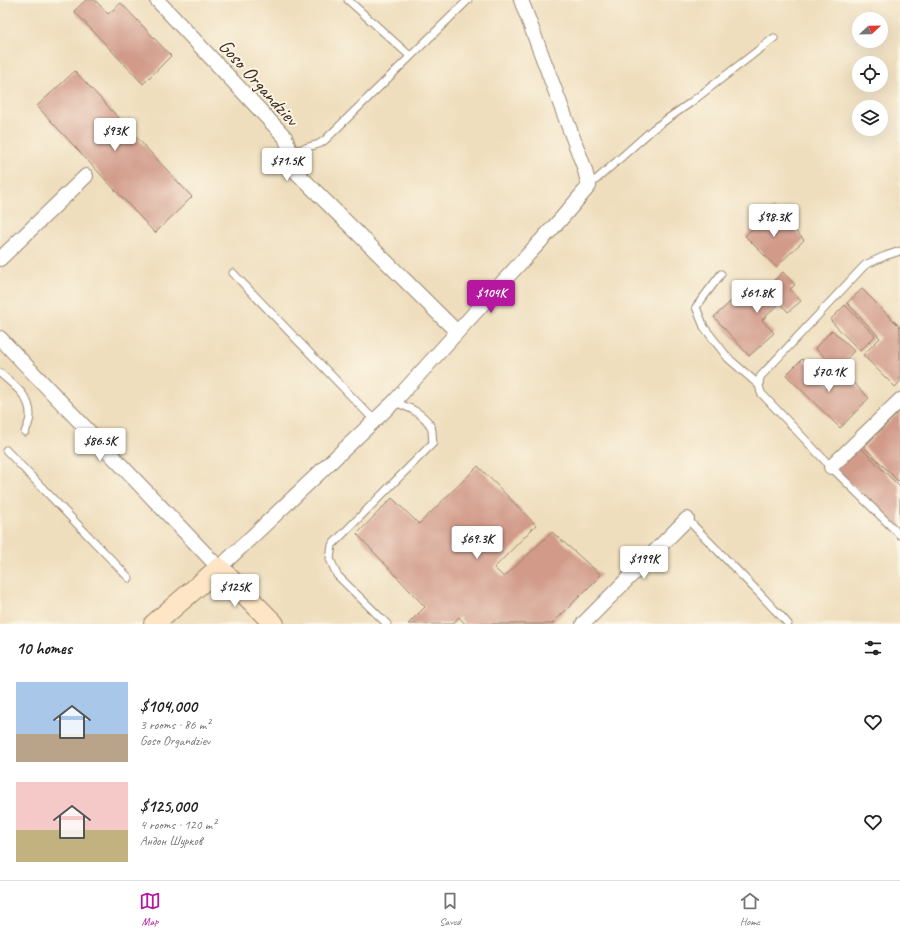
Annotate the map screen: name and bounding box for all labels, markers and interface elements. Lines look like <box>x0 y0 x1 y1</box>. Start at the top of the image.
north arrow <box>852 12 888 48</box>
map controls <box>852 12 888 136</box>
street label: Goso Organdziev <box>213 34 306 133</box>
button: locate <box>852 56 888 92</box>
button: layers <box>852 100 888 136</box>
pin: $93K <box>91 118 139 152</box>
text: $93K <box>103 123 127 139</box>
pin: $71.5K <box>254 148 320 182</box>
text: $71.5K <box>271 153 303 169</box>
pin: $98.3K <box>741 204 807 238</box>
text: $98.3K <box>758 209 790 225</box>
pin: $104K <box>463 280 519 314</box>
pin: $61.8K <box>724 280 790 314</box>
text: $104K <box>476 285 506 301</box>
text: $61.8K <box>741 285 773 301</box>
pin: $70.1K <box>796 359 862 393</box>
text: $70.1K <box>813 364 845 380</box>
pin: $86.5K <box>67 428 133 462</box>
text: $86.5K <box>84 433 116 449</box>
pin: $69.3K <box>444 526 510 560</box>
text: $69.3K <box>461 531 493 547</box>
pin: $199K <box>616 546 672 580</box>
text: $199K <box>629 551 659 567</box>
pin: $125K <box>207 574 263 608</box>
text: $125K <box>220 579 250 595</box>
icon: filters <box>862 637 884 659</box>
text: 10 homes <box>16 638 72 659</box>
text: $104,000 <box>140 696 197 717</box>
icon: home <box>48 698 96 746</box>
icon: heart <box>862 711 884 733</box>
text: 3 rooms · 86 m² <box>140 717 210 733</box>
text: Goso Organdziev <box>140 733 210 749</box>
text: $125,000 <box>140 796 197 817</box>
icon: home <box>48 798 96 846</box>
icon: heart <box>862 811 884 833</box>
text: 4 rooms · 120 m² <box>140 817 216 833</box>
text: Андон Шурков <box>140 833 202 849</box>
tab: Map <box>139 890 161 928</box>
tab: Saved <box>439 890 461 928</box>
tab: Home <box>739 890 761 928</box>

